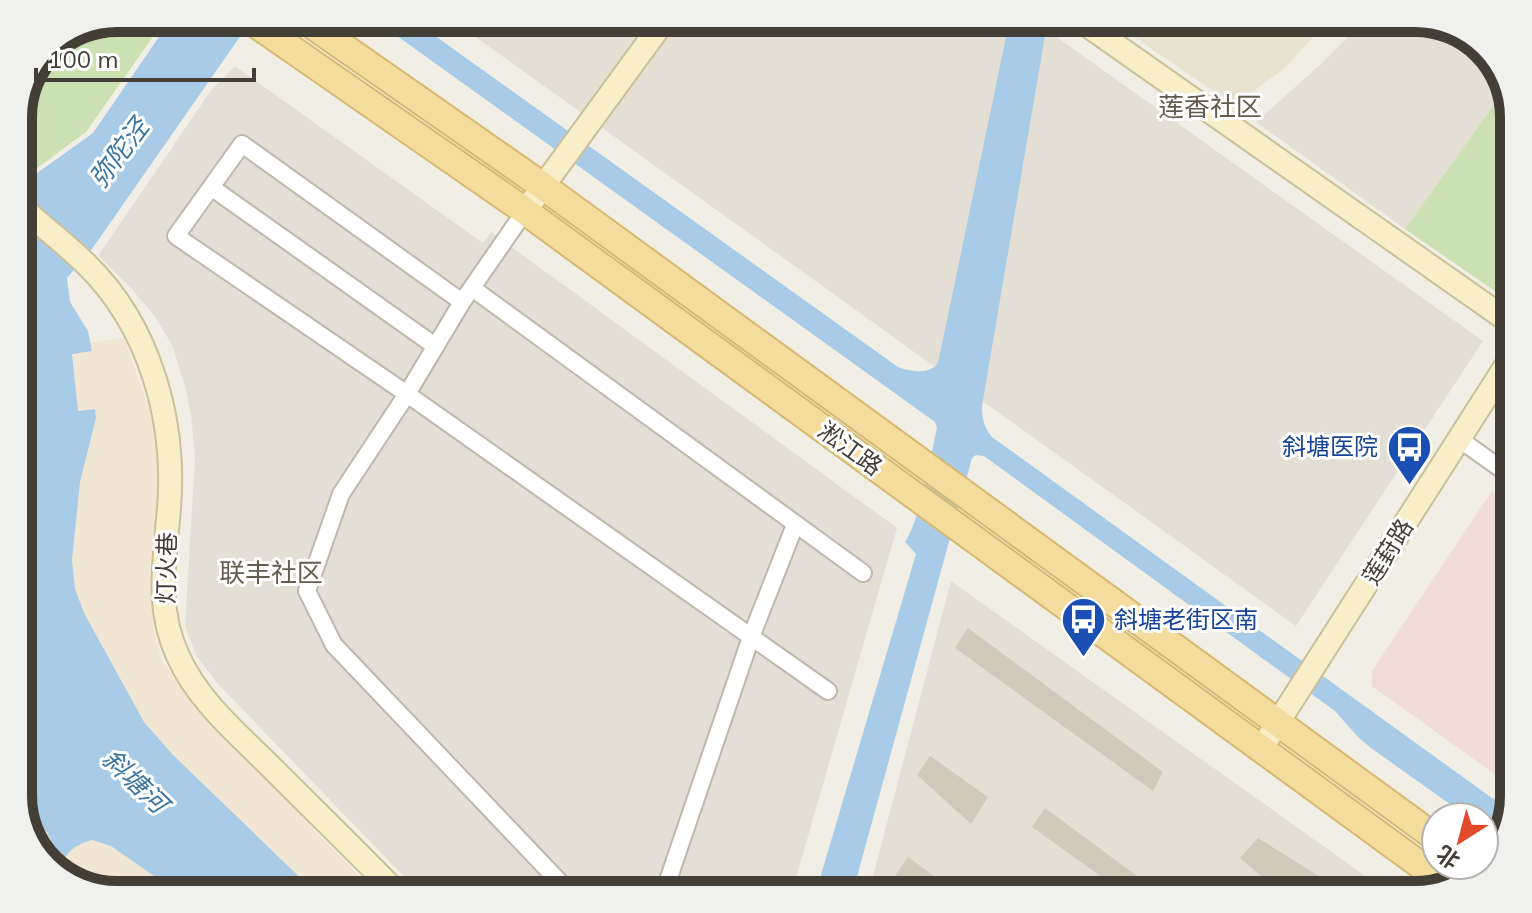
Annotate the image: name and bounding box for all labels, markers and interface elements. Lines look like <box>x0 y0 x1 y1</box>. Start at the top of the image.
scale bar <box>36 32 254 82</box>
text: 100 m <box>48 44 119 74</box>
district label: 莲香社区 <box>1158 90 1262 123</box>
water label: 弥陀泾 <box>82 109 157 194</box>
street label: 淞江路 <box>813 415 889 481</box>
bus stop icon: 斜塘医院 <box>1385 423 1433 486</box>
place label: 斜塘医院 <box>1282 431 1378 461</box>
street label: 莲葑路 <box>1355 513 1419 590</box>
street label: 灯火巷 <box>150 532 182 604</box>
district label: 联丰社区 <box>219 556 323 589</box>
bus stop icon: 斜塘老街区南 <box>1059 596 1107 659</box>
place label: 斜塘老街区南 <box>1114 604 1258 634</box>
water label: 斜塘河 <box>96 742 178 823</box>
north arrow <box>1420 801 1500 881</box>
text: 北 <box>1431 839 1465 875</box>

